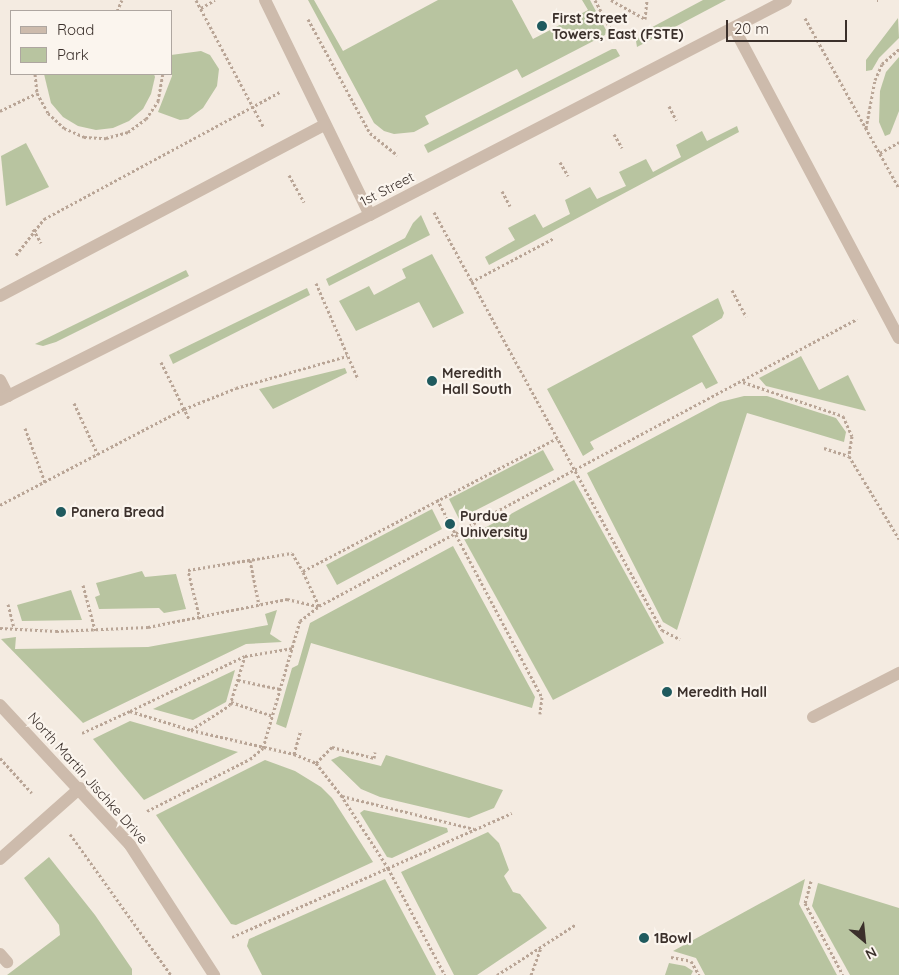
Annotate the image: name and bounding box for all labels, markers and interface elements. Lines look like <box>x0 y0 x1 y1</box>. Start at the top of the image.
legend <box>10 10 172 75</box>
place label: First Street Towers, East (FSTE) <box>552 10 684 42</box>
scale bar <box>729 10 850 42</box>
text: 20 m <box>734 19 769 38</box>
text: Road <box>57 20 94 39</box>
marker: First Street Towers, East (FSTE) <box>536 20 548 32</box>
text: Park <box>57 45 89 64</box>
street label: 1st Street <box>357 168 417 210</box>
place label: Meredith Hall South <box>442 365 512 398</box>
marker: Meredith Hall South <box>426 375 438 387</box>
place label: Panera Bread <box>71 504 164 520</box>
marker: Panera Bread <box>55 506 67 518</box>
place label: Purdue University <box>460 508 528 540</box>
marker: Purdue University <box>444 518 456 530</box>
place label: Meredith Hall <box>677 684 767 700</box>
marker: Meredith Hall <box>661 686 673 698</box>
street label: North Martin Jischke Drive <box>25 709 151 847</box>
north arrow <box>839 915 889 965</box>
place label: 1Bowl <box>654 930 692 946</box>
marker: 1Bowl <box>638 932 650 944</box>
text: N <box>862 943 880 964</box>

